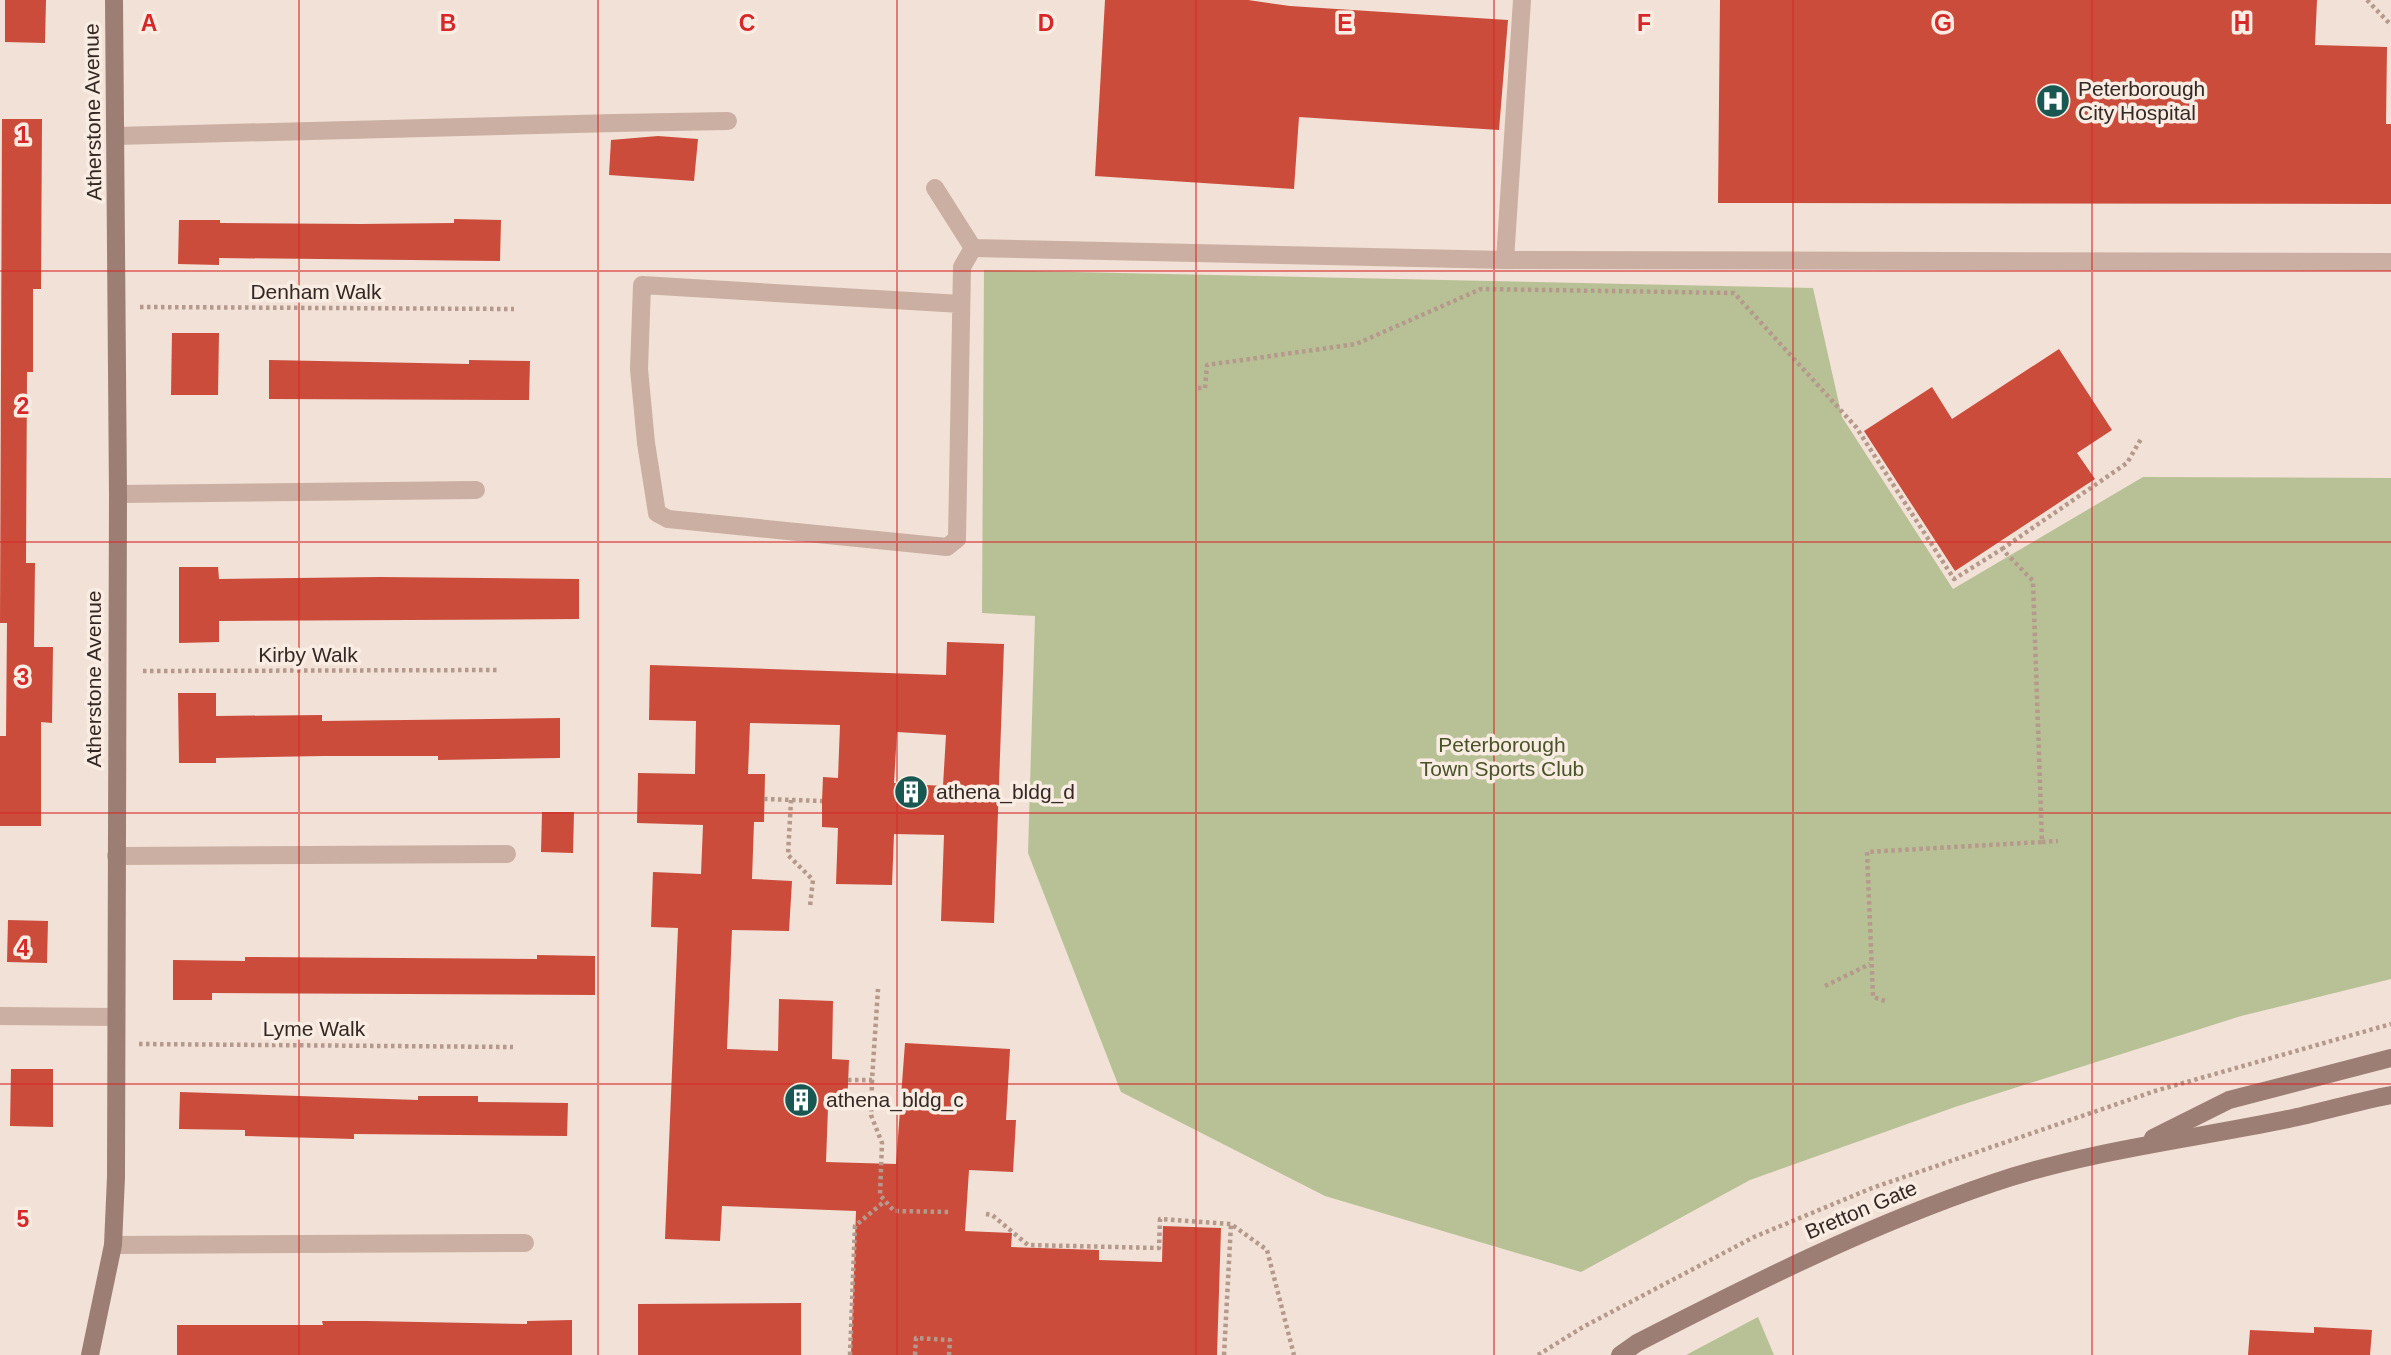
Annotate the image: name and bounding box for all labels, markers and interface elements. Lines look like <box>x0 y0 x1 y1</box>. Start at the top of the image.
text: A <box>141 10 157 36</box>
text: B <box>440 10 456 36</box>
text: C <box>739 10 755 36</box>
text: D <box>1038 10 1054 36</box>
text: E <box>1337 10 1353 36</box>
text: F <box>1637 10 1651 36</box>
text: G <box>1934 10 1952 36</box>
text: H <box>2234 10 2250 36</box>
street label: Atherstone Avenue <box>79 23 106 201</box>
place label: Peterborough City Hospital <box>2078 77 2205 124</box>
hospital icon: Peterborough City Hospital <box>2034 82 2072 120</box>
text: 1 <box>17 122 30 148</box>
street label: Denham Walk <box>250 280 382 303</box>
text: 2 <box>17 393 29 419</box>
street label: Atherstone Avenue <box>82 590 105 768</box>
street label: Kirby Walk <box>258 643 358 666</box>
text: 3 <box>17 664 29 690</box>
park label: Peterborough Town Sports Club <box>1420 733 1584 780</box>
building icon: athena_bldg_d <box>892 773 930 811</box>
place label: athena_bldg_d <box>936 780 1075 804</box>
text: 4 <box>17 935 30 961</box>
street label: Lyme Walk <box>263 1017 366 1040</box>
building icon: athena_bldg_c <box>782 1081 820 1119</box>
place label: athena_bldg_c <box>826 1088 964 1112</box>
street label: Bretton Gate <box>1802 1176 1920 1243</box>
text: 5 <box>17 1206 30 1232</box>

